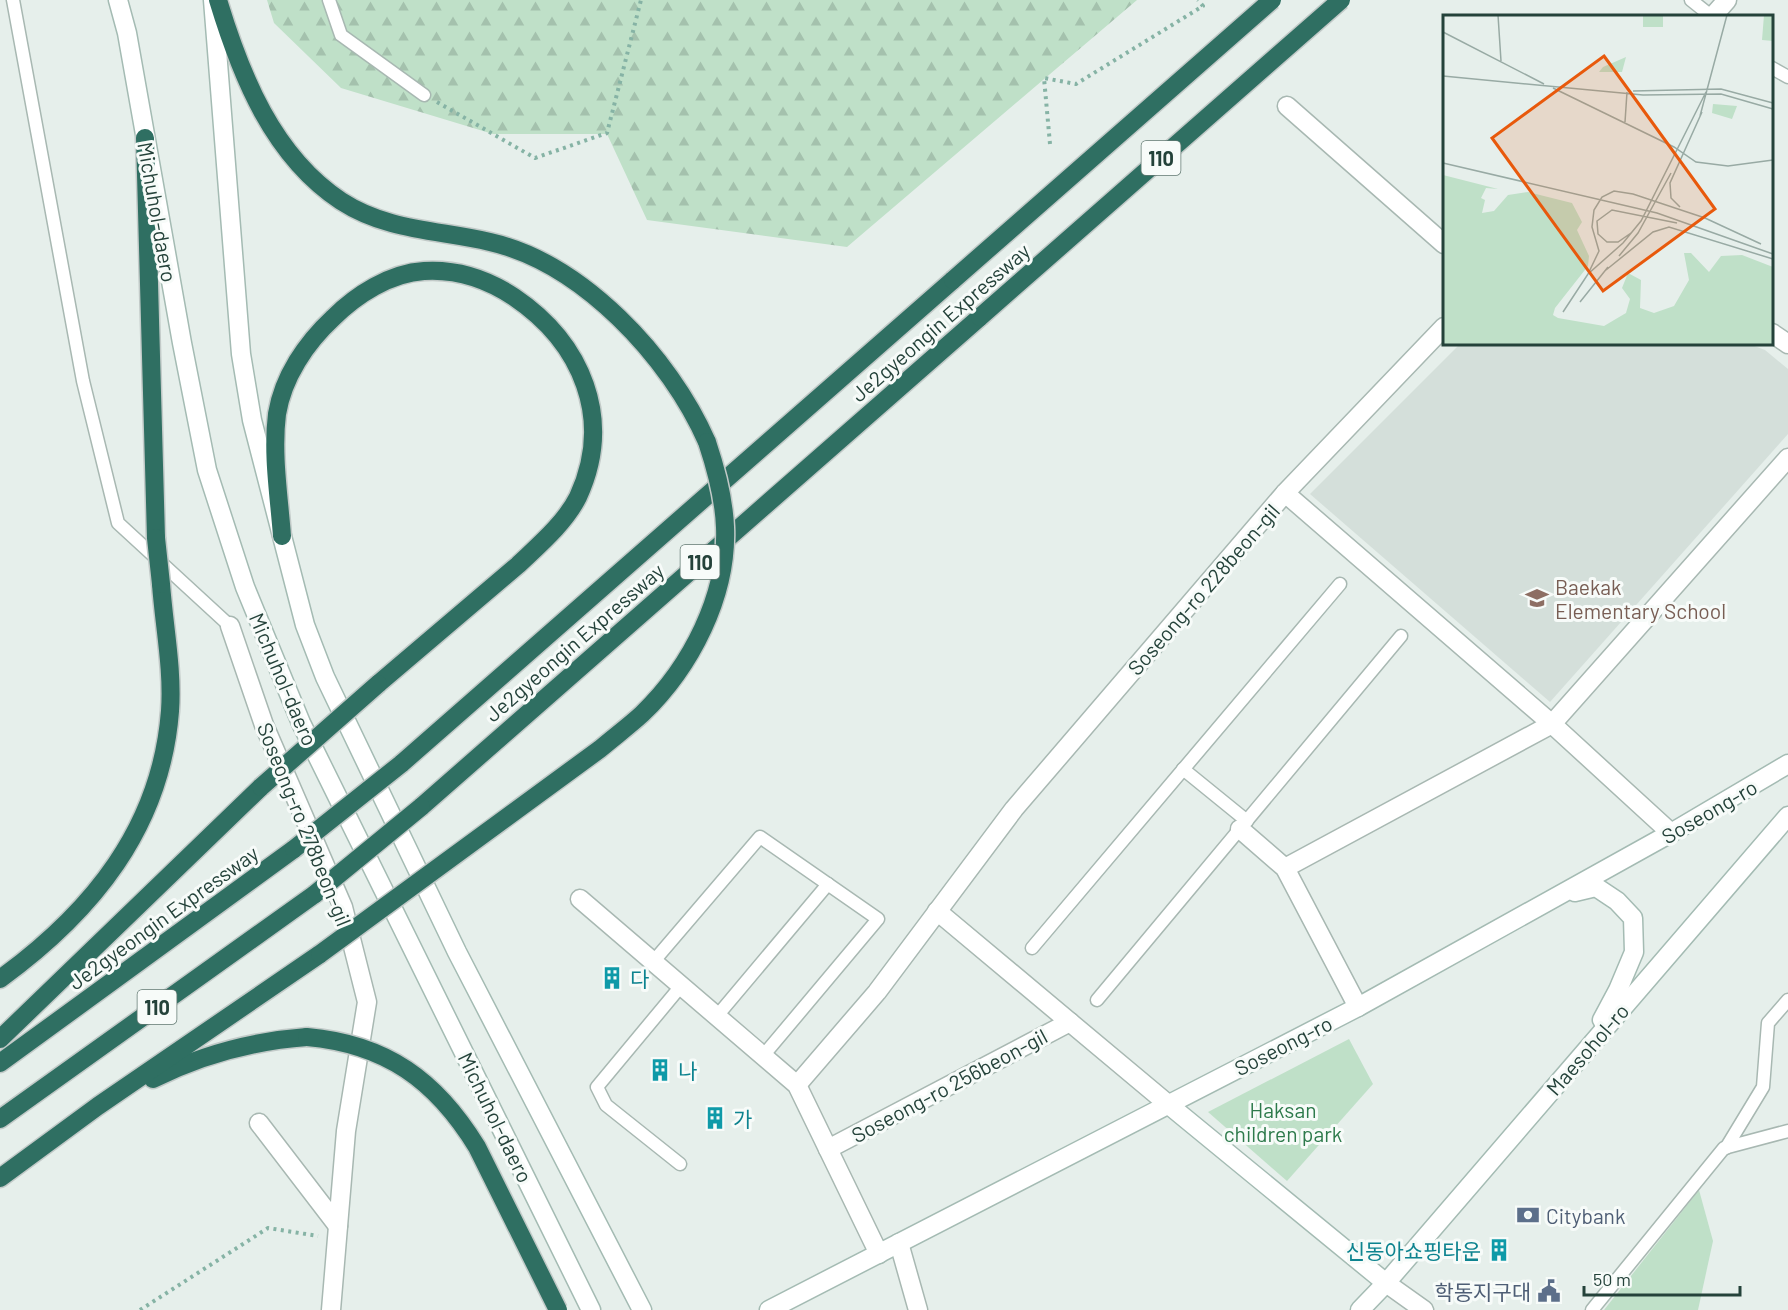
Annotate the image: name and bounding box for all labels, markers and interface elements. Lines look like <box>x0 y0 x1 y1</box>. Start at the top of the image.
inset map <box>1443 15 1773 345</box>
street label: Michuhol-daero <box>133 140 183 284</box>
road number: 110 <box>1142 141 1180 175</box>
street label: Je2gyeongin Expressway <box>846 237 1035 406</box>
street label: Soseong-ro 228beon-gil <box>1122 498 1284 680</box>
road number: 110 <box>680 545 720 579</box>
street label: Je2gyeongin Expressway <box>480 557 669 726</box>
place label: Baekak Elementary School <box>1555 574 1726 623</box>
school or university icon: Baekak Elementary School <box>1524 585 1550 611</box>
street label: Michuhol-daero <box>245 609 323 749</box>
street label: Soseong-ro 278beon-gil <box>253 719 357 929</box>
street label: Soseong-ro <box>1657 774 1761 848</box>
street label: Je2gyeongin Expressway <box>63 840 263 994</box>
building icon: 다 <box>599 965 625 991</box>
place label: 다 <box>630 966 649 991</box>
road number: 110 <box>138 990 176 1024</box>
street label: Maesohol-ro <box>1540 998 1634 1100</box>
street label: Soseong-ro <box>1230 1010 1336 1080</box>
street label: Soseong-ro 256beon-gil <box>847 1023 1051 1147</box>
street label: Michuhol-daero <box>454 1048 538 1186</box>
building icon: 나 <box>647 1057 673 1083</box>
place label: 나 <box>678 1058 697 1083</box>
park label: Haksan children park <box>1224 1097 1342 1146</box>
building icon: 가 <box>702 1105 728 1131</box>
place label: 가 <box>733 1106 752 1131</box>
bank icon: Citybank <box>1515 1202 1541 1228</box>
place label: Citybank <box>1546 1203 1625 1228</box>
building icon: 신동아쇼핑타운 <box>1486 1237 1512 1263</box>
place label: 신동아쇼핑타운 <box>1346 1238 1481 1263</box>
scale bar <box>1584 1259 1740 1297</box>
text: 50 m <box>1593 1268 1631 1290</box>
public building icon: 학동지구대 <box>1536 1278 1562 1304</box>
place label: 학동지구대 <box>1434 1279 1531 1304</box>

